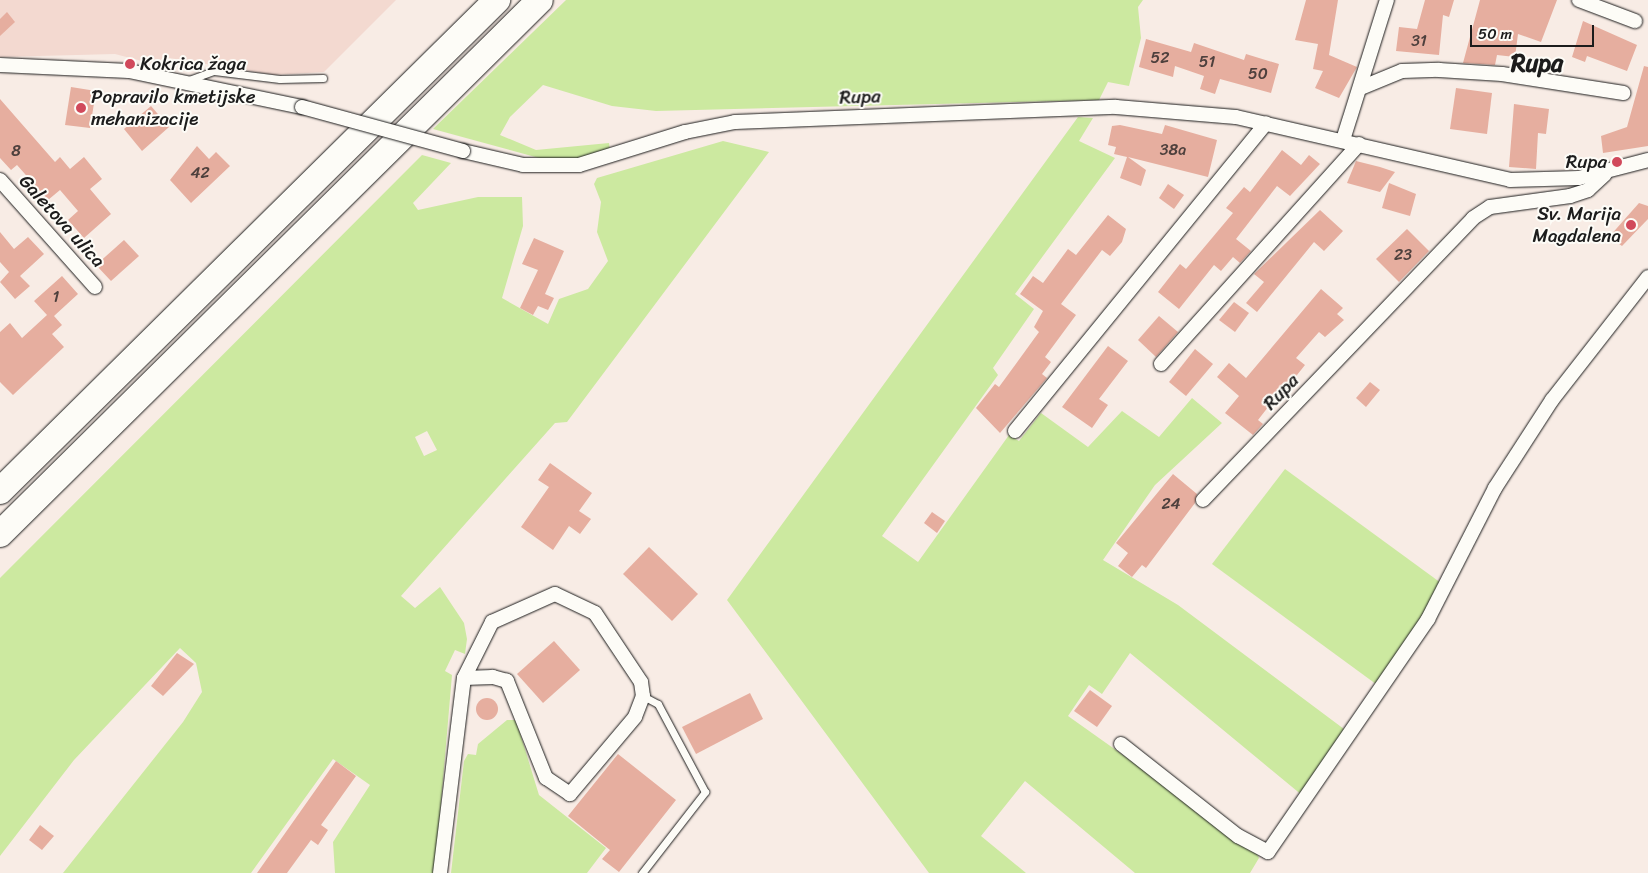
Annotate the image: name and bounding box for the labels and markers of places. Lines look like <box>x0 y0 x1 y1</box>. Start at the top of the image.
place label: Kokrica žaga <box>140 53 246 75</box>
marker: Kokrica žaga <box>124 58 136 70</box>
place label: Popravilo kmetijske mehanizacije <box>91 86 255 130</box>
marker: Popravilo kmetijske mehanizacije <box>75 102 87 114</box>
place label: Rupa <box>1566 151 1607 173</box>
marker: Rupa <box>1611 156 1623 168</box>
place label: Sv. Marija Magdalena <box>1532 203 1621 247</box>
marker: Sv. Marija Magdalena <box>1625 219 1637 231</box>

